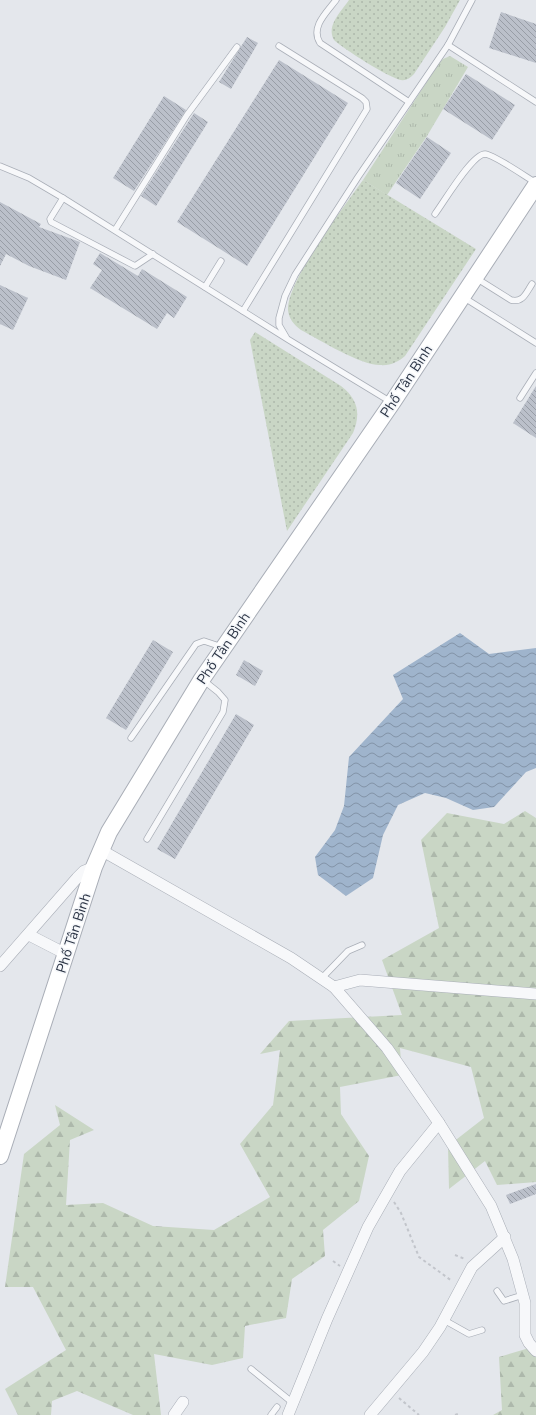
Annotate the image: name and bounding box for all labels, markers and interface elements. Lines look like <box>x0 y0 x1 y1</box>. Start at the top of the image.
street label: Phố Tân Bình <box>376 341 437 421</box>
street label: Phố Tân Bình <box>192 609 255 688</box>
street label: Phố Tân Bình <box>52 891 95 976</box>

